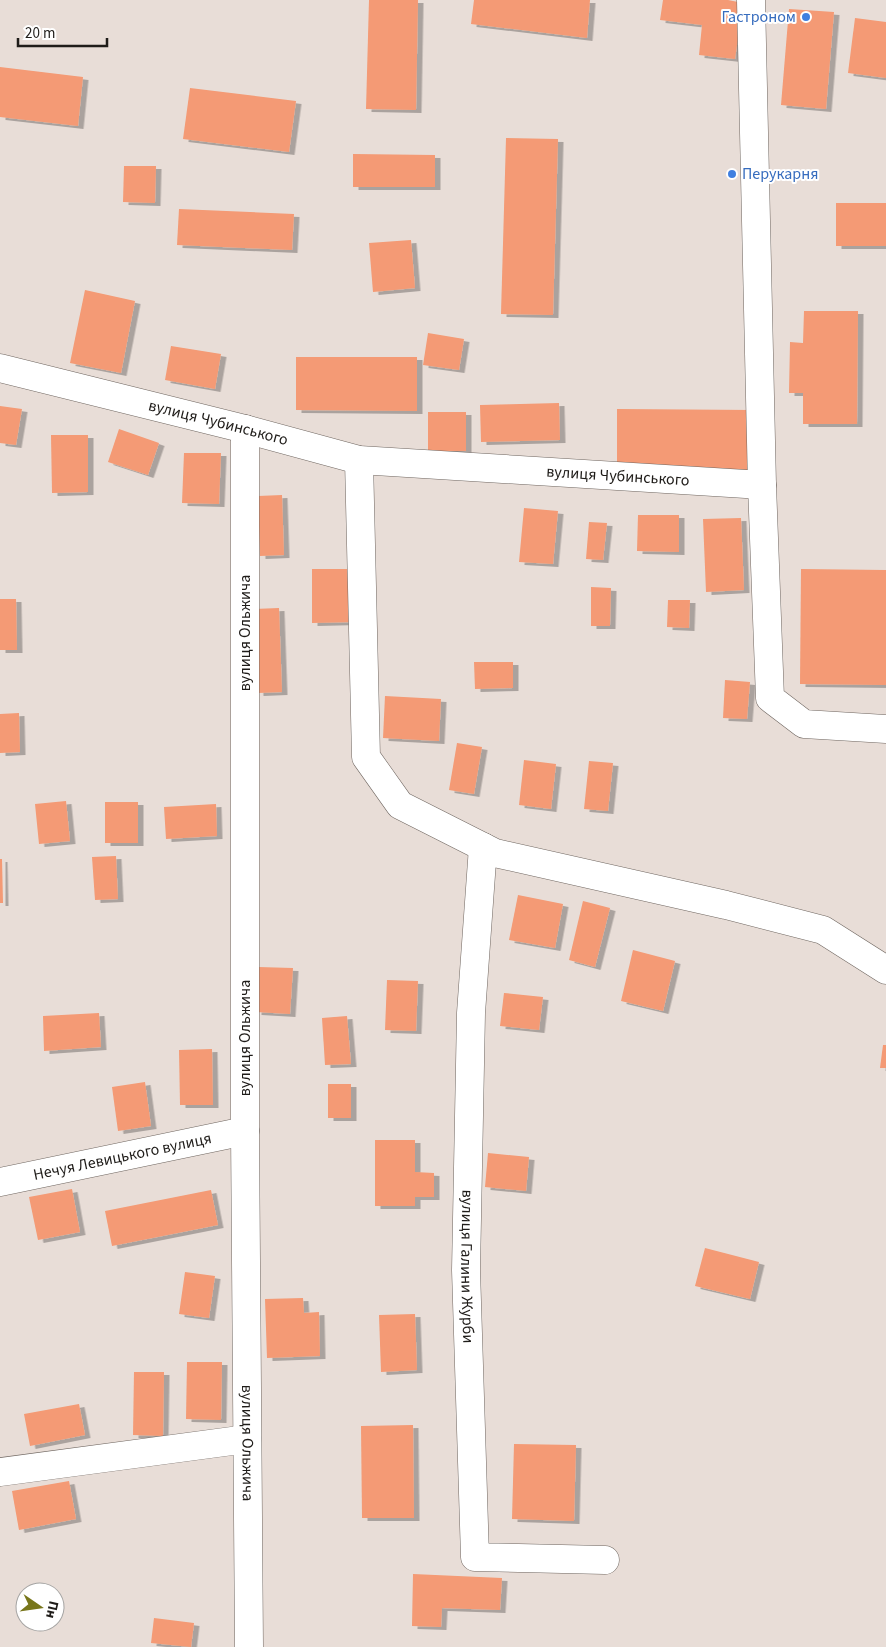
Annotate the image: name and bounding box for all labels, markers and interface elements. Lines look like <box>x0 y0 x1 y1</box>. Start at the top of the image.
place label: Гастроном <box>722 6 796 28</box>
marker: Гастроном <box>800 11 812 23</box>
scale bar <box>18 15 106 47</box>
text: 20 m <box>25 23 55 44</box>
place label: Перукарня <box>742 163 819 185</box>
marker: Перукарня <box>726 168 738 180</box>
street label: вулиця Чубинського <box>146 394 291 451</box>
street label: вулиця Чубинського <box>546 461 690 491</box>
street label: вулиця Ольжича <box>234 575 256 691</box>
street label: вулиця Ольжича <box>234 980 256 1096</box>
street label: Нечуя Левицького вулиця <box>31 1127 214 1186</box>
street label: вулиця Галини Журби <box>455 1189 479 1344</box>
street label: вулиця Ольжича <box>236 1385 259 1501</box>
north arrow <box>15 1582 65 1632</box>
text: Пн <box>40 1599 63 1620</box>

